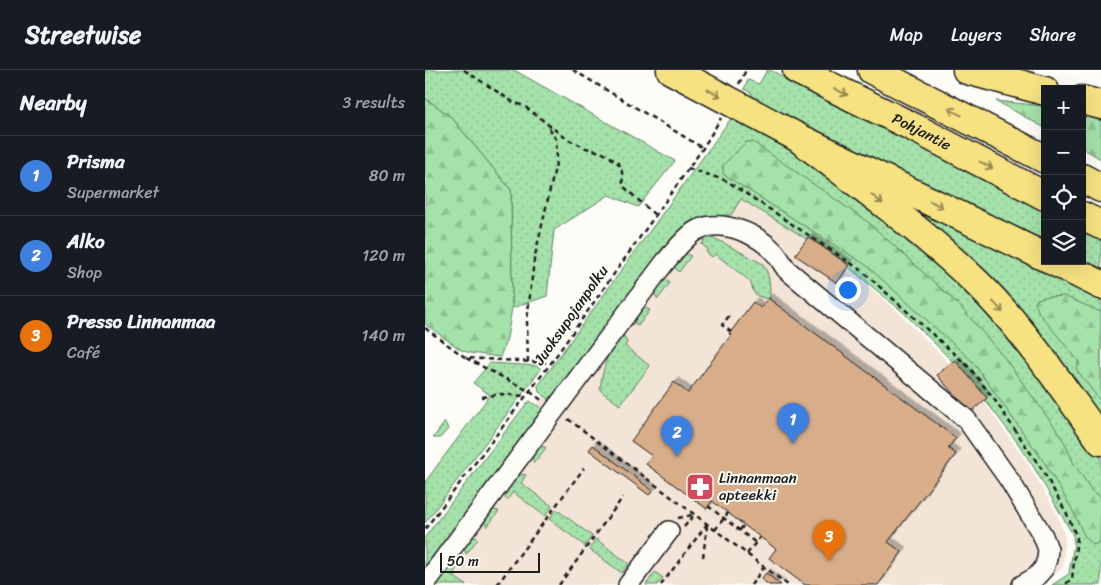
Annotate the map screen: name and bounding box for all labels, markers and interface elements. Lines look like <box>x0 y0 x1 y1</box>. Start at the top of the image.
text: Streetwise <box>25 14 141 56</box>
text: Map <box>890 19 923 51</box>
text: Layers <box>951 19 1002 51</box>
text: Share <box>1030 19 1076 51</box>
text: Nearby <box>20 84 86 122</box>
map controls <box>1041 85 1086 265</box>
button: + <box>1041 85 1086 130</box>
one-way arrow <box>833 87 848 97</box>
text: 3 results <box>342 88 405 117</box>
one-way arrow <box>706 89 721 98</box>
street label: Pohjantie <box>887 106 956 158</box>
one-way arrow <box>948 107 963 116</box>
button: − <box>1041 130 1086 175</box>
text: Prisma <box>67 145 124 178</box>
one-way arrow <box>978 160 993 170</box>
text: 1 <box>33 161 39 190</box>
text: 80 m <box>369 161 405 190</box>
button: locate <box>1041 175 1086 220</box>
text: Supermarket <box>67 178 159 207</box>
one-way arrow <box>870 194 883 205</box>
one-way arrow <box>928 199 943 209</box>
button: layers <box>1041 220 1086 265</box>
text: Alko <box>67 225 105 258</box>
text: 2 <box>31 241 41 270</box>
text: 120 m <box>362 241 405 270</box>
text: Shop <box>67 258 102 287</box>
street label: Juoksupojanpolku <box>526 260 615 371</box>
your location <box>835 277 861 303</box>
one-way arrow <box>992 301 1004 314</box>
text: Presso Linnanmaa <box>67 305 215 338</box>
text: 3 <box>32 321 40 350</box>
text: 140 m <box>362 321 405 350</box>
text: Café <box>67 338 100 367</box>
pin: 1 <box>777 403 809 444</box>
pin: 2 <box>661 416 693 457</box>
place label: Linnanmaan apteekki <box>719 465 797 508</box>
pharmacy icon: Linnanmaan apteekki <box>685 472 715 502</box>
pin: 3 <box>813 520 845 561</box>
text: 50 m <box>447 549 479 574</box>
scale bar <box>440 550 540 573</box>

